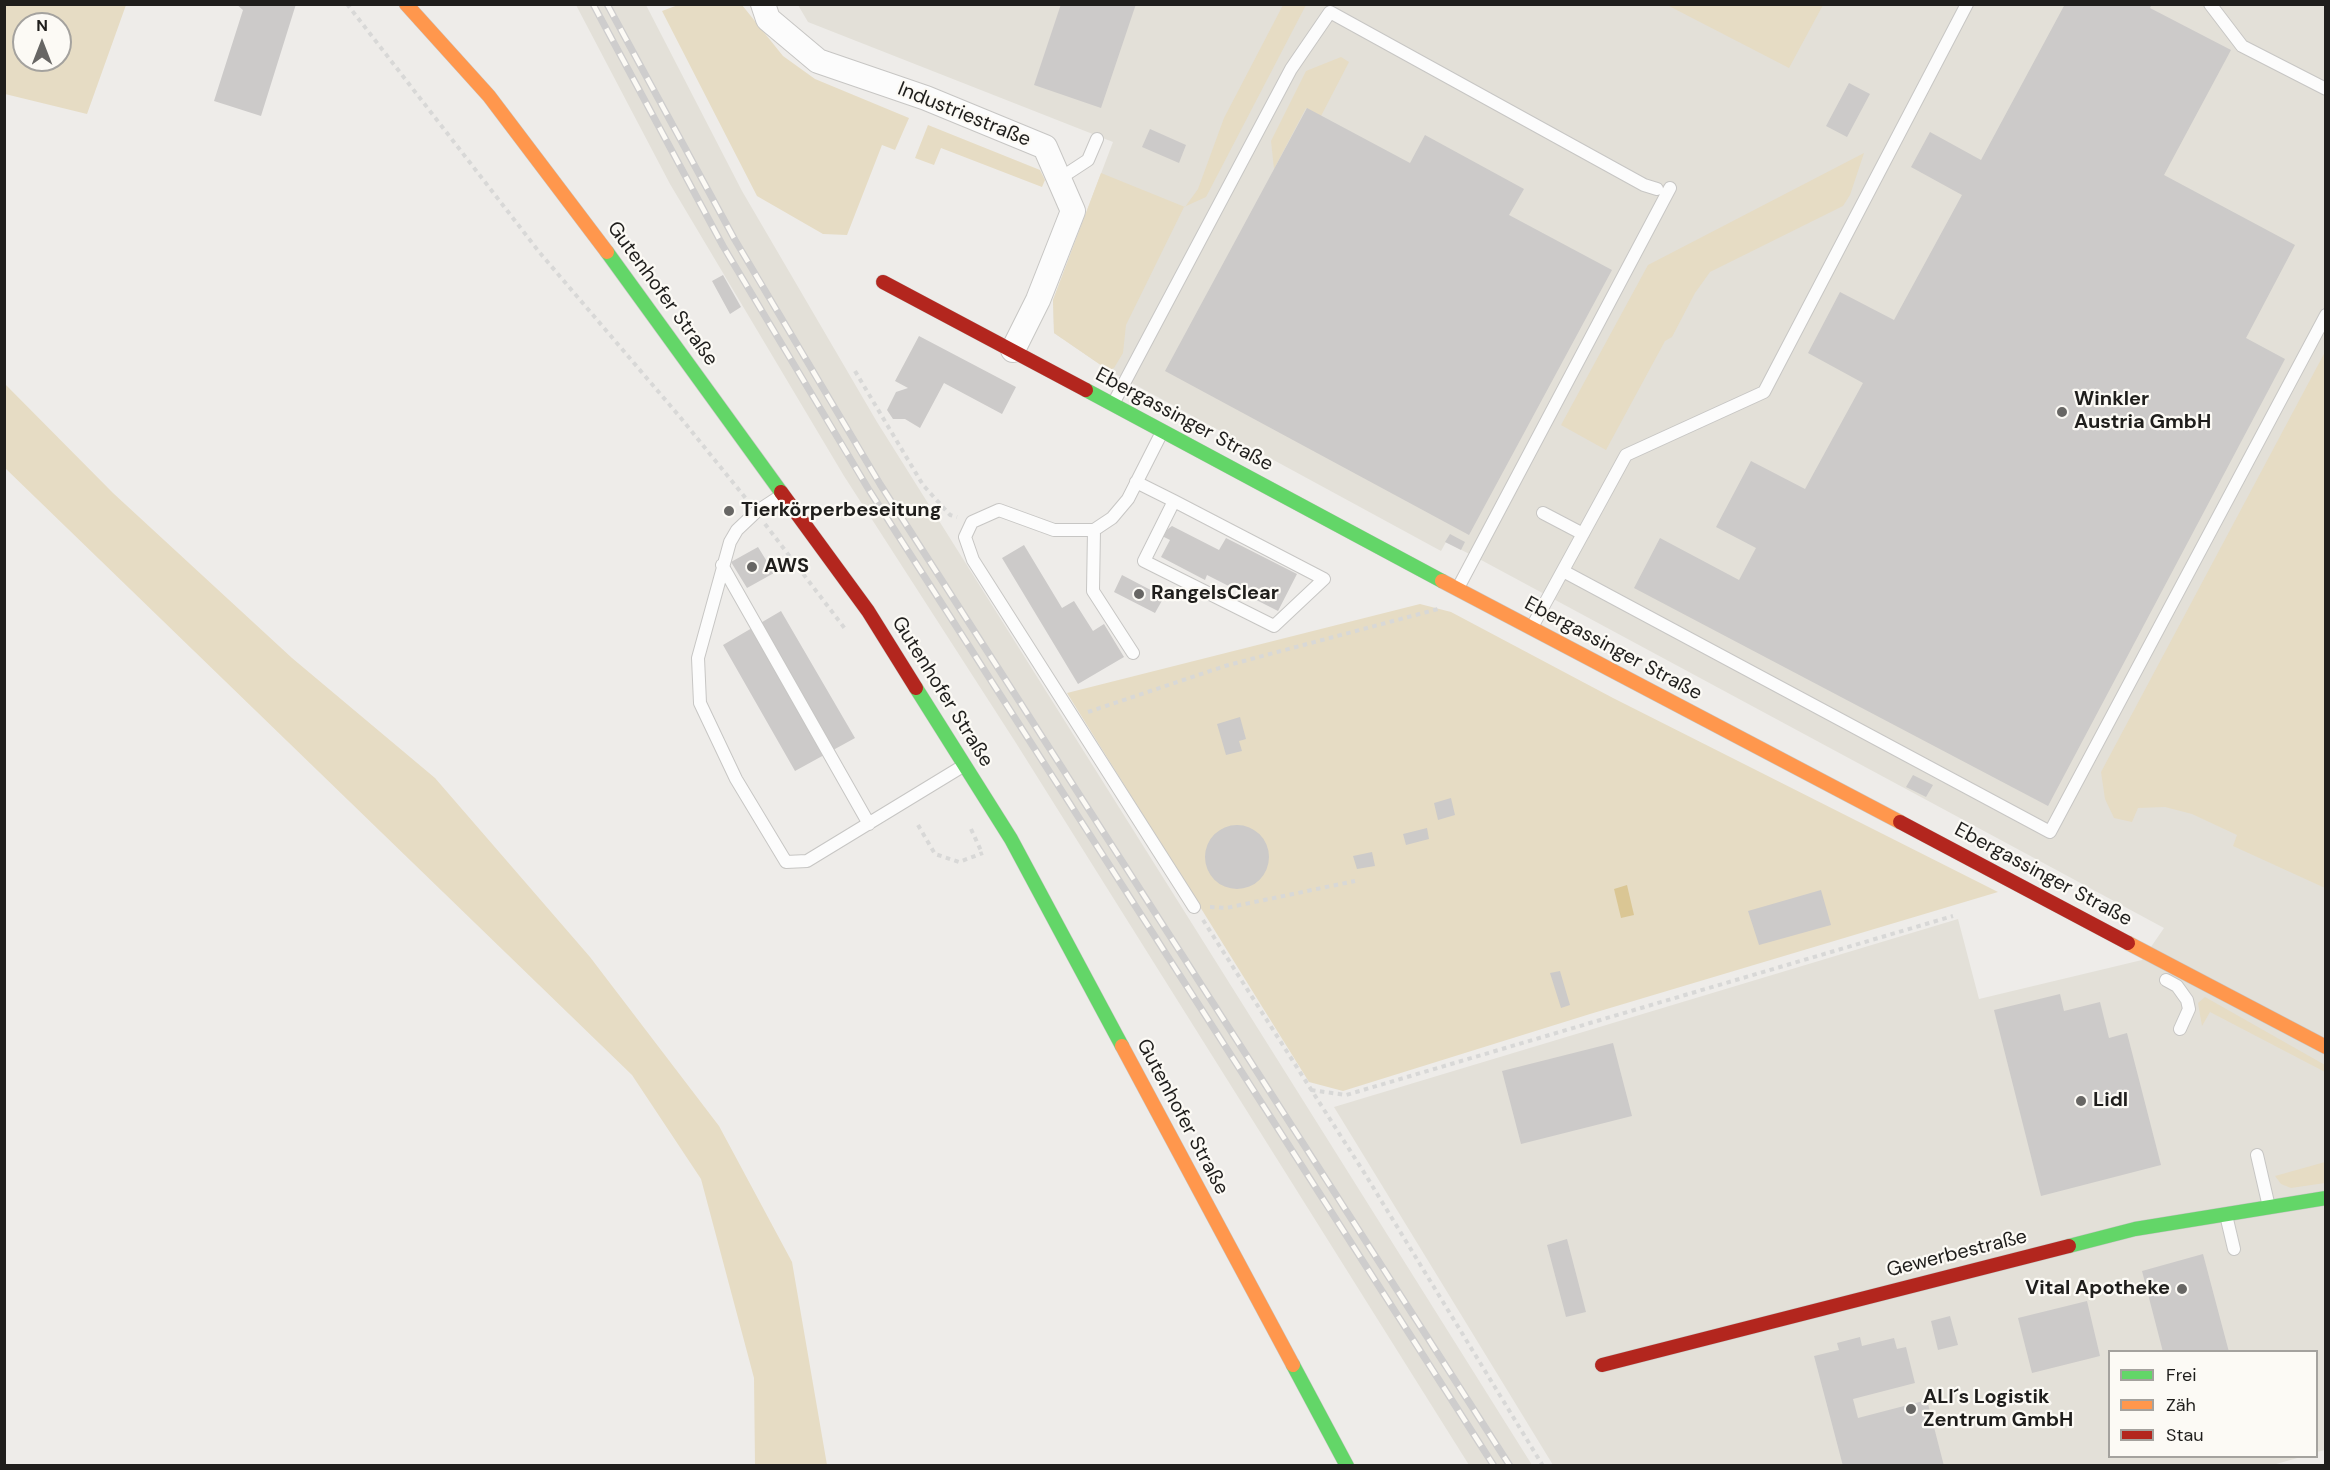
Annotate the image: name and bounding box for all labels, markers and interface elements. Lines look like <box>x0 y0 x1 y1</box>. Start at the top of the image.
north arrow <box>12 12 72 72</box>
text: N <box>36 15 48 36</box>
street label: Industriestraße <box>894 77 1034 153</box>
street label: Gutenhofer Straße <box>601 217 723 371</box>
street label: Ebergassinger Straße <box>1091 363 1277 477</box>
place label: Winkler Austria GmbH <box>2074 388 2211 435</box>
marker: Winkler Austria GmbH <box>2055 405 2069 419</box>
place label: Tierkörperbeseitung <box>741 499 942 523</box>
marker: Tierkörperbeseitung <box>722 504 736 518</box>
place label: AWS <box>764 555 809 579</box>
marker: AWS <box>745 560 759 574</box>
place label: RangeIsClear <box>1151 582 1279 606</box>
marker: RangeIsClear <box>1132 587 1146 601</box>
street label: Ebergassinger Straße <box>1520 592 1706 706</box>
street label: Gutenhofer Straße <box>886 612 998 772</box>
street label: Ebergassinger Straße <box>1950 818 2136 932</box>
street label: Gutenhofer Straße <box>1131 1035 1233 1199</box>
place label: Lidl <box>2093 1089 2128 1113</box>
marker: Lidl <box>2074 1094 2088 1108</box>
street label: Gewerbestraße <box>1884 1225 2030 1283</box>
place label: Vital Apotheke <box>2025 1277 2170 1301</box>
marker: Vital Apotheke <box>2175 1282 2189 1296</box>
legend <box>2108 1350 2318 1458</box>
text: Frei <box>2166 1363 2197 1387</box>
place label: ALI´s Logistik Zentrum GmbH <box>1923 1386 2073 1433</box>
text: Zäh <box>2166 1393 2196 1417</box>
marker: ALI´s Logistik Zentrum GmbH <box>1904 1402 1918 1416</box>
text: Stau <box>2166 1423 2204 1447</box>

